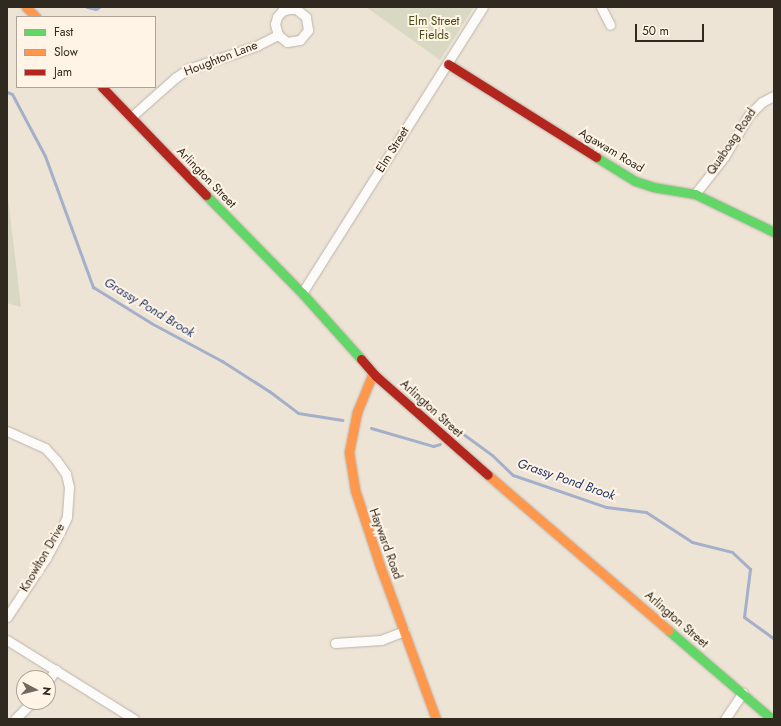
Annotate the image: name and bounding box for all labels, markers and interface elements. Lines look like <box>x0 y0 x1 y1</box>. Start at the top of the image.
park label: Elm Street Fields <box>409 15 459 43</box>
legend <box>16 16 156 88</box>
scale bar <box>637 16 706 42</box>
text: 50 m <box>642 22 669 40</box>
text: Fast <box>54 23 73 41</box>
street label: Houghton Lane <box>182 38 260 80</box>
text: Slow <box>54 43 78 61</box>
text: Jam <box>54 63 72 81</box>
street label: Quaboag Road <box>704 106 760 178</box>
street label: Elm Street <box>373 125 413 175</box>
street label: Agawam Road <box>576 126 646 176</box>
street label: Arlington Street <box>173 145 239 211</box>
water label: Grassy Pond Brook <box>101 275 197 341</box>
street label: Arlington Street <box>397 377 465 441</box>
water label: Grassy Pond Brook <box>515 456 617 504</box>
street label: Hayward Road <box>366 507 404 581</box>
street label: Knowlton Drive <box>18 521 68 595</box>
street label: Arlington Street <box>641 589 711 651</box>
north arrow <box>16 670 56 710</box>
text: N <box>38 686 55 697</box>

